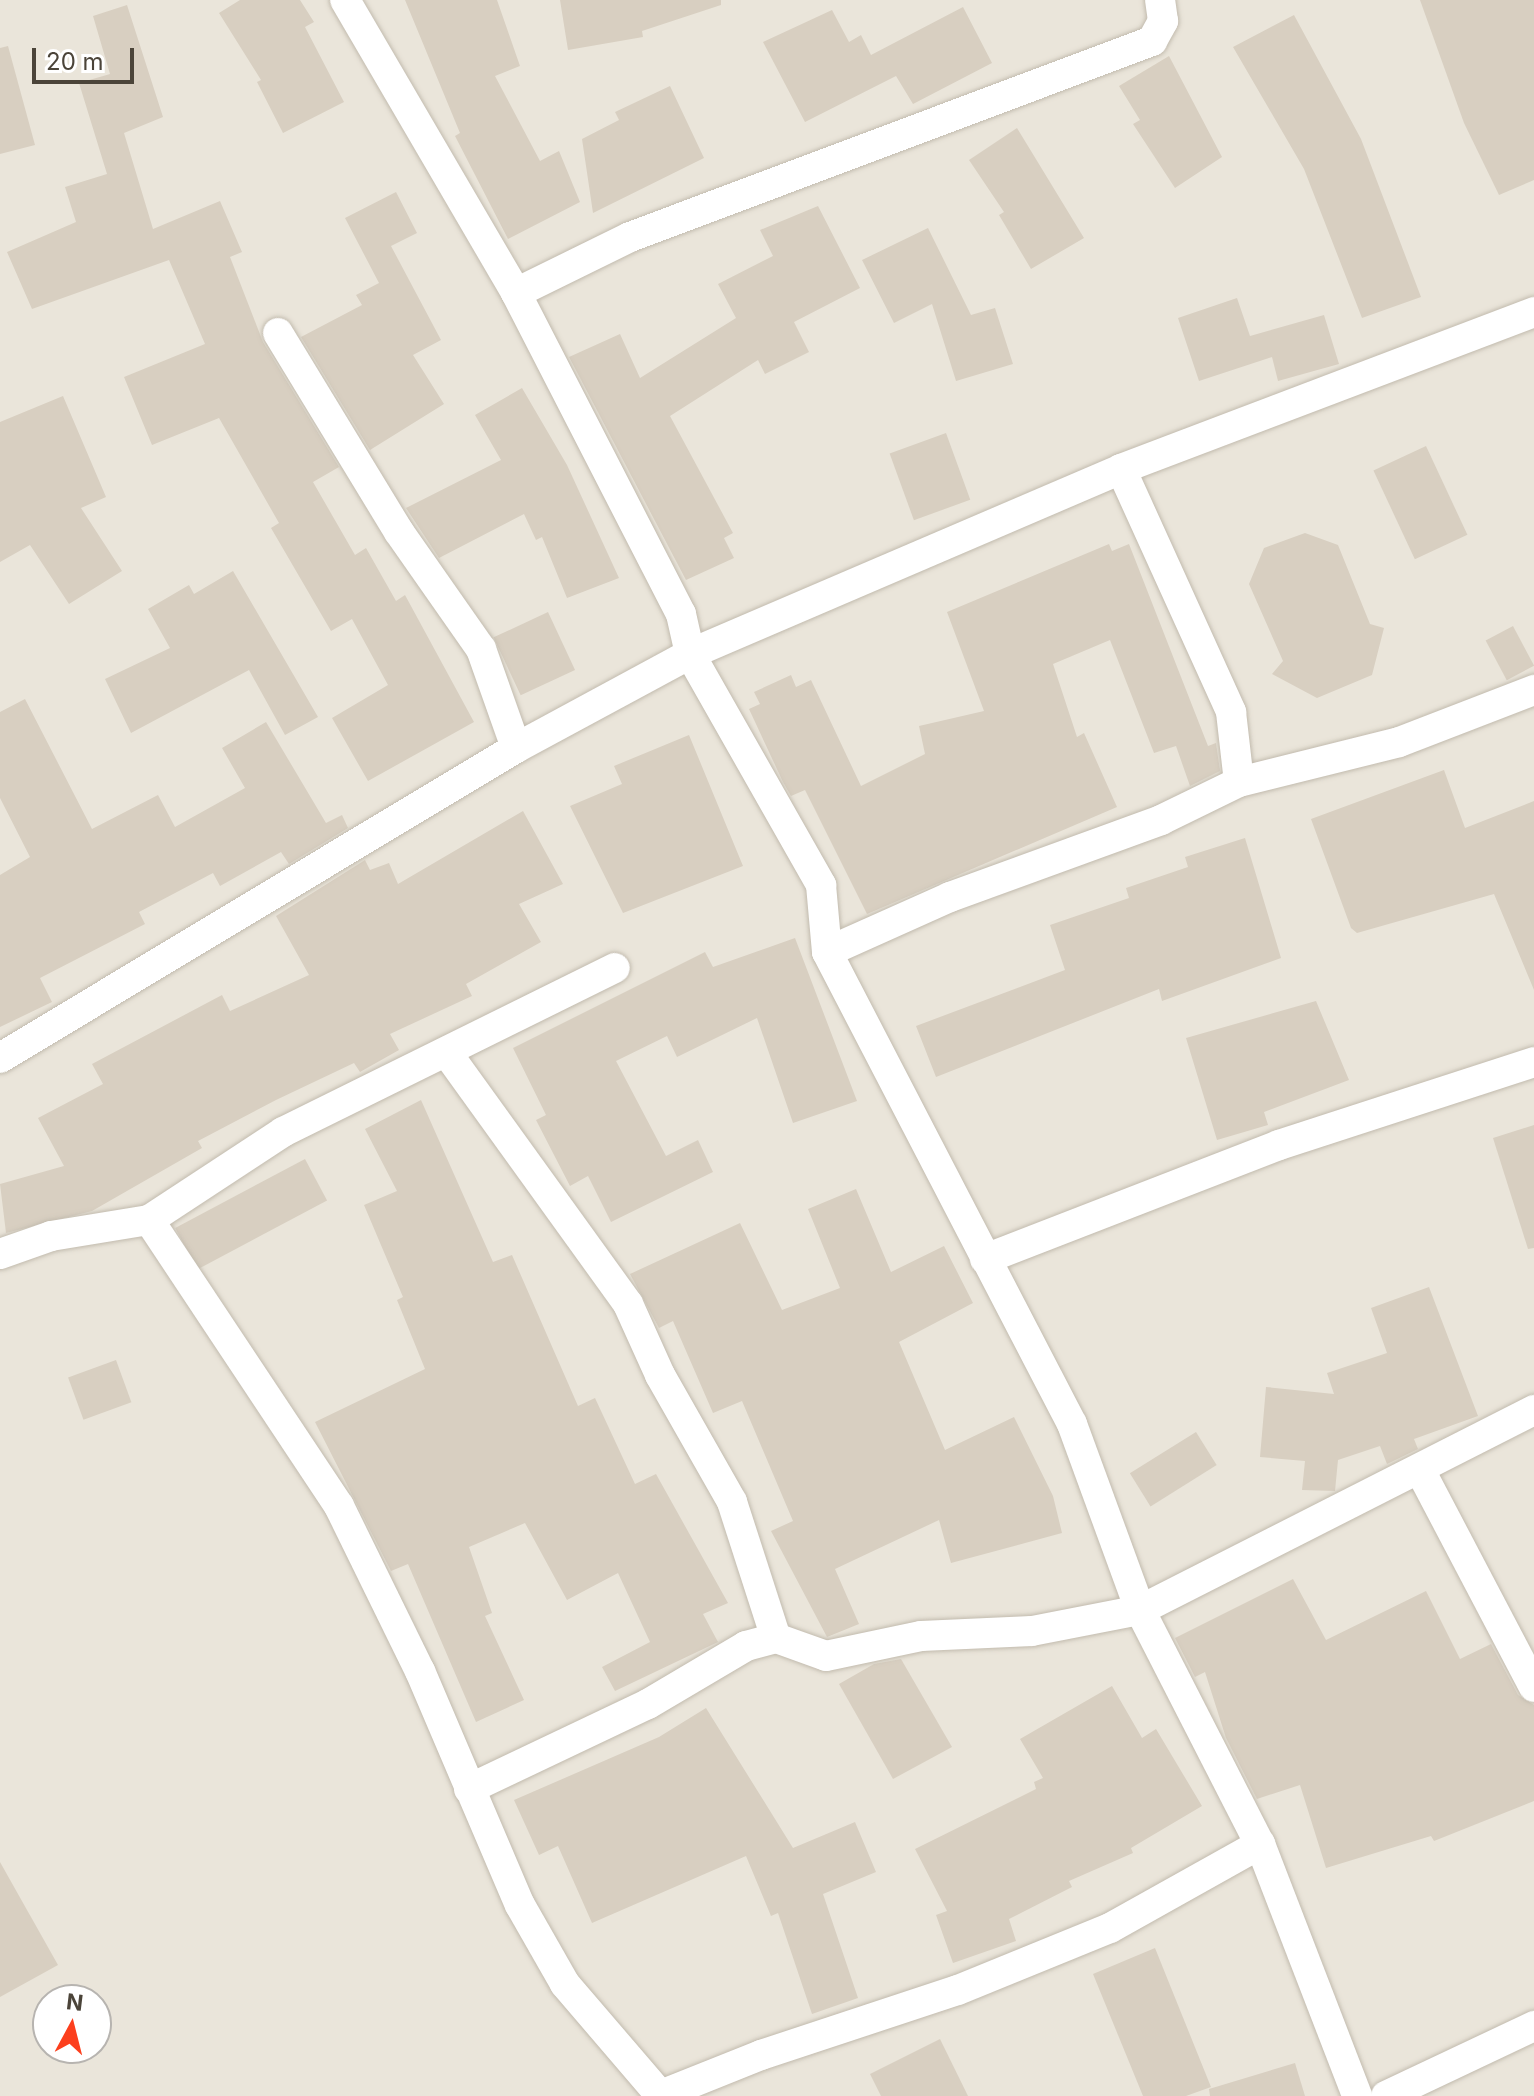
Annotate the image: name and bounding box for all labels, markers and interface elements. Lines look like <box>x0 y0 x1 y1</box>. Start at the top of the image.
scale bar <box>36 32 138 82</box>
text: 20 m <box>46 47 104 76</box>
north arrow <box>32 1984 112 2064</box>
text: N <box>65 1988 85 2016</box>

